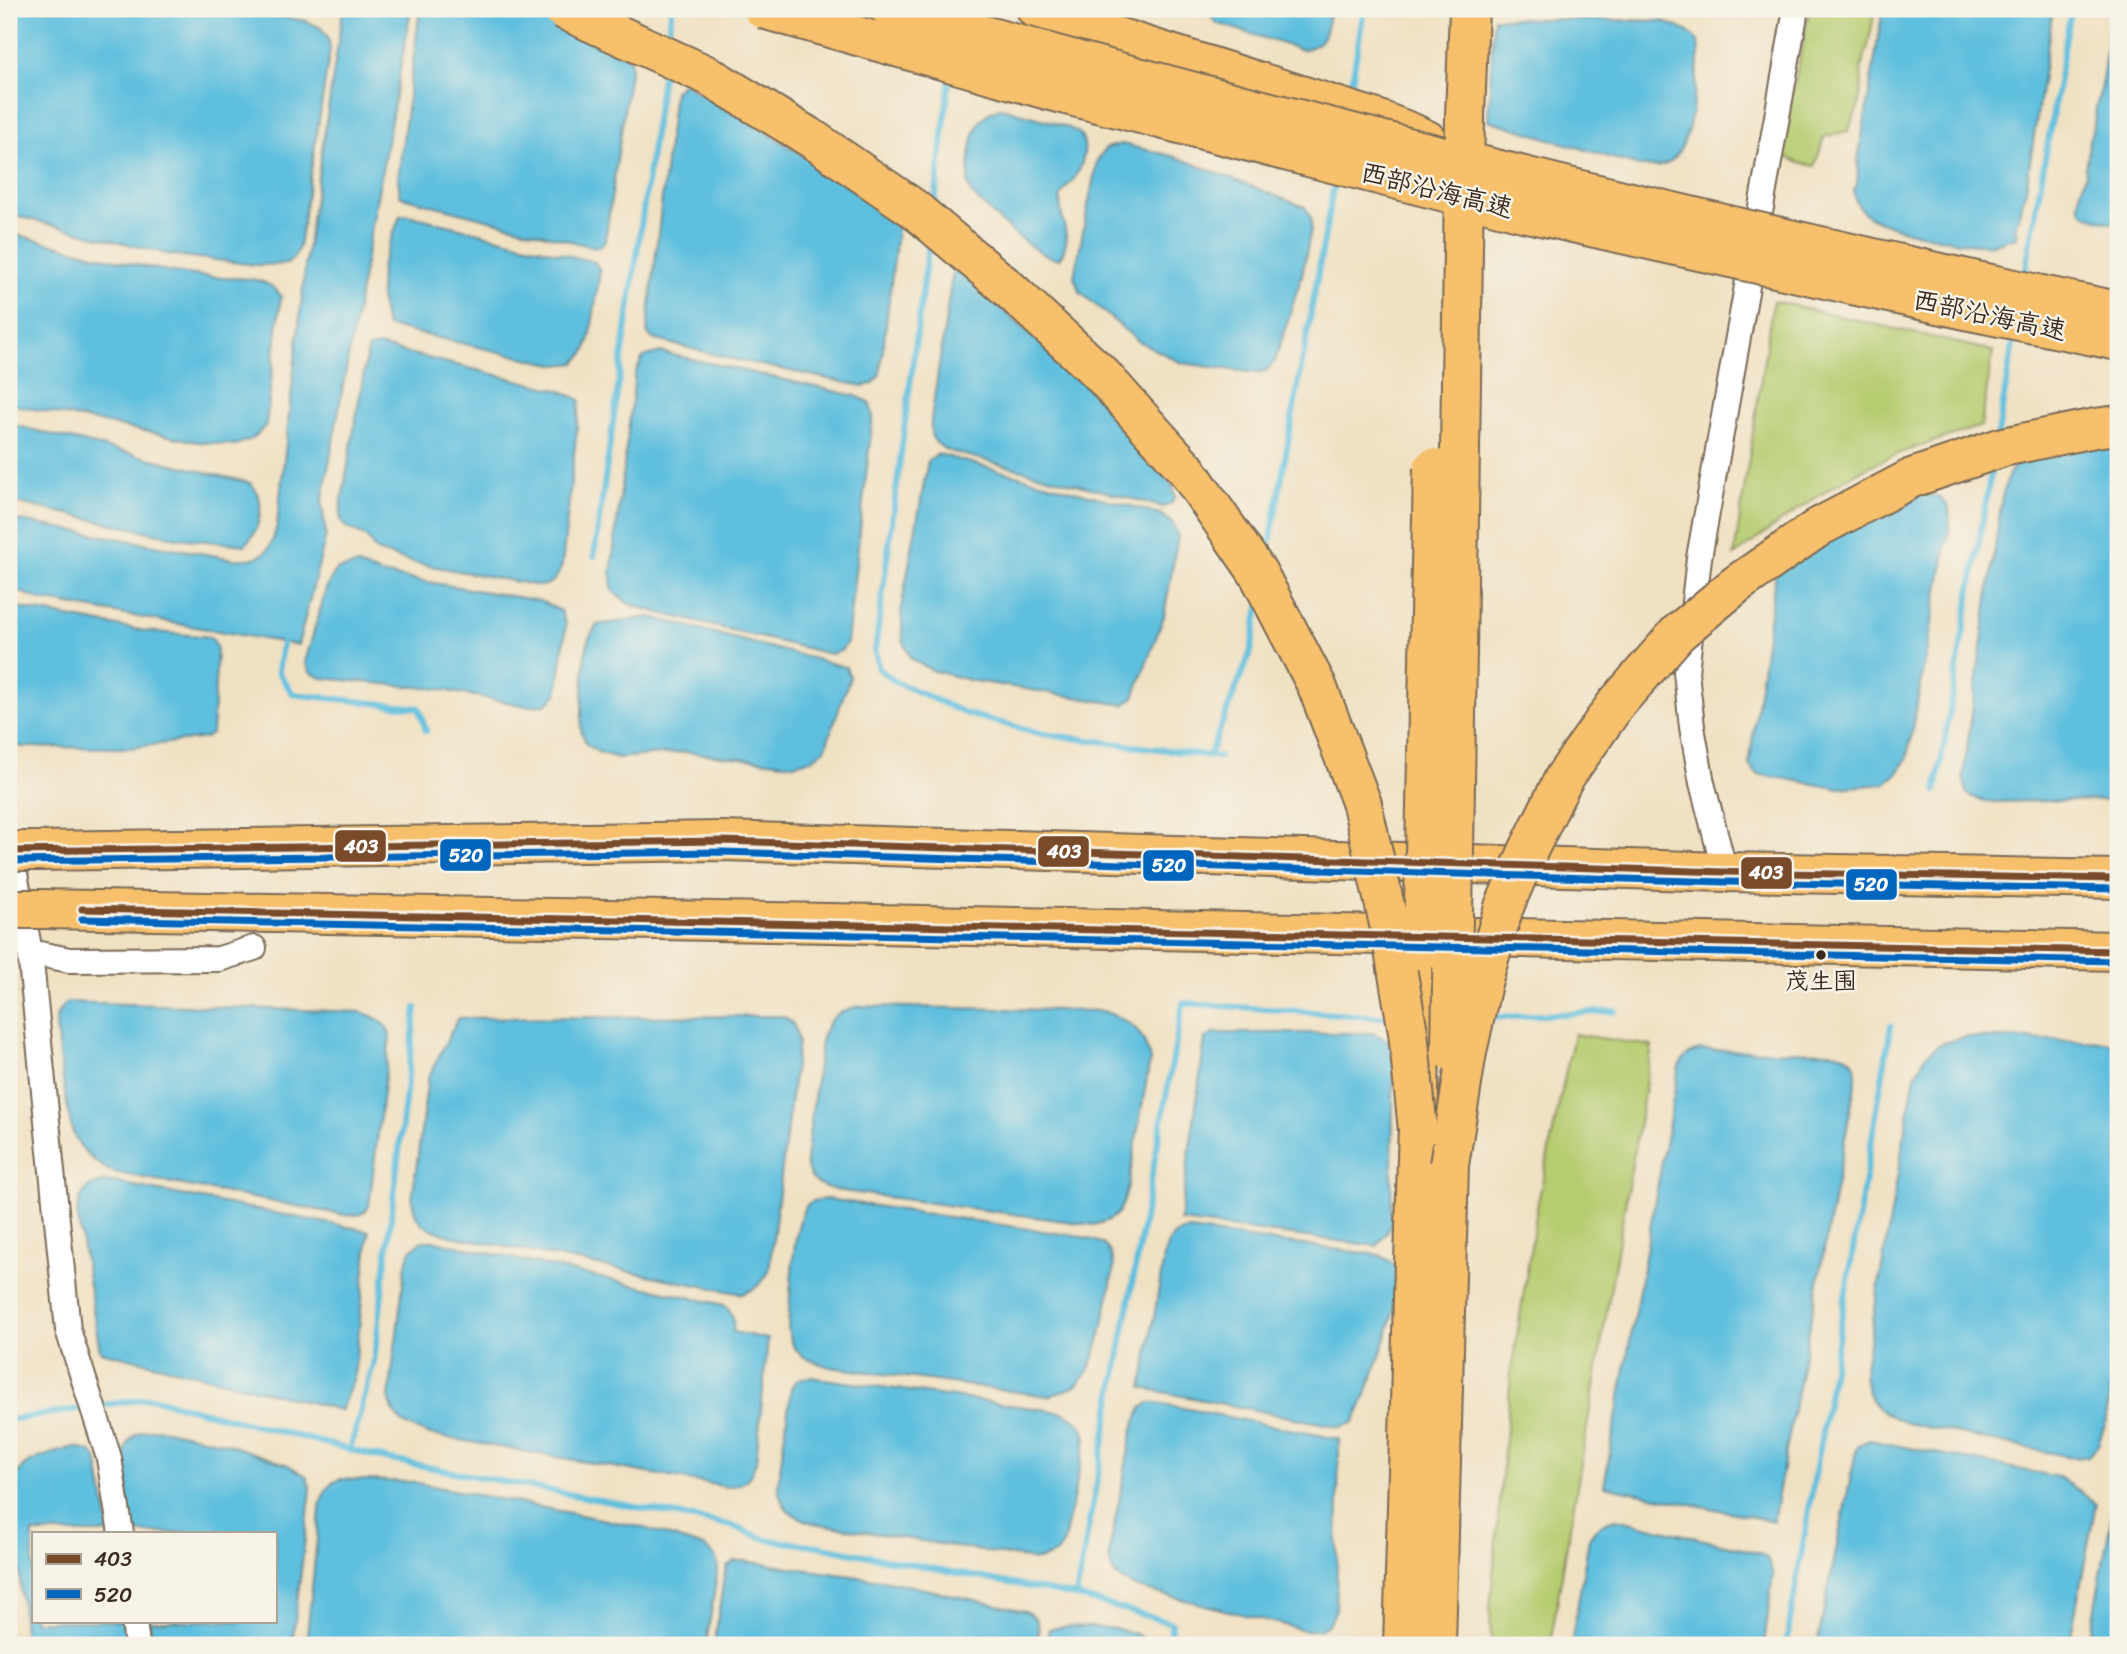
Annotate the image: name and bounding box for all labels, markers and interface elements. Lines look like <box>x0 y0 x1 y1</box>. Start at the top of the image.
street label: 西部沿海高速 <box>1356 149 1518 231</box>
street label: 西部沿海高速 <box>1909 276 2071 354</box>
line badge: 403 <box>334 829 387 863</box>
text: 403 <box>343 830 379 863</box>
line badge: 403 <box>1037 835 1090 868</box>
text: 403 <box>1046 835 1082 868</box>
line badge: 520 <box>439 838 492 872</box>
text: 520 <box>449 839 483 872</box>
line badge: 520 <box>1142 849 1195 882</box>
text: 520 <box>1152 849 1186 882</box>
line badge: 403 <box>1740 856 1793 890</box>
text: 403 <box>1748 856 1784 889</box>
line badge: 520 <box>1845 868 1898 901</box>
text: 520 <box>1854 868 1888 901</box>
marker: 茂生围 <box>1814 948 1828 962</box>
place label: 茂生围 <box>1785 960 1857 1002</box>
legend <box>32 1532 276 1622</box>
text: 403 <box>94 1540 132 1578</box>
text: 520 <box>94 1576 132 1614</box>

